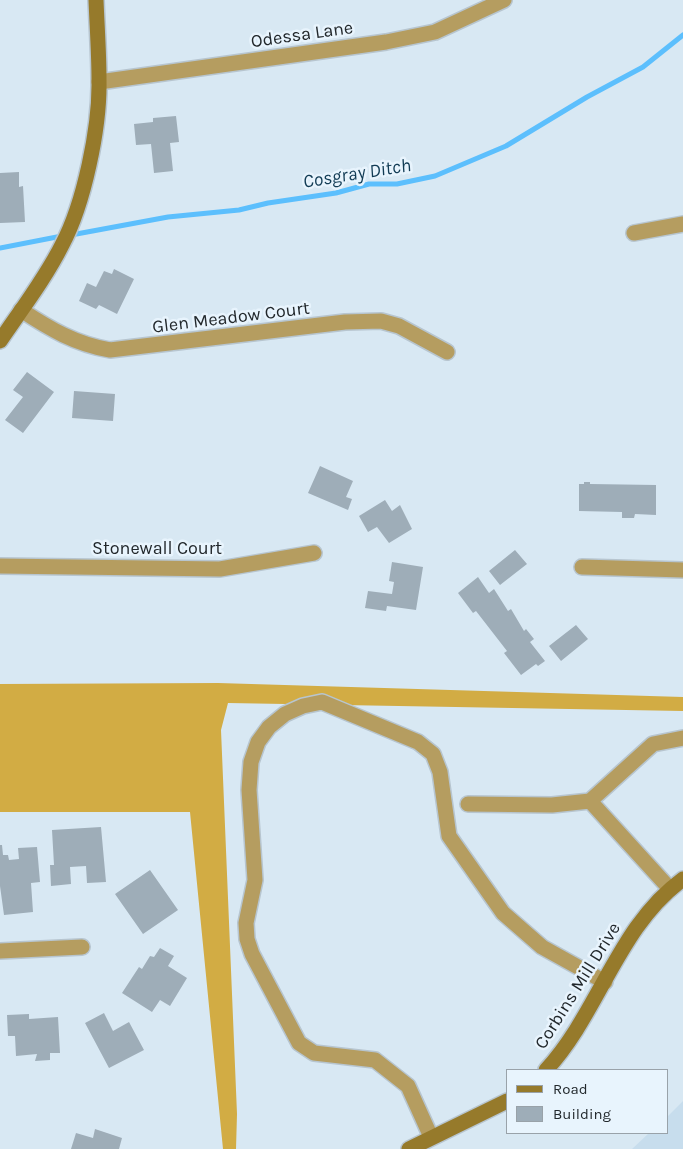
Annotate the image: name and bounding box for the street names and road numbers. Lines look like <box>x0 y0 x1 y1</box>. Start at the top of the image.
street label: Odessa Lane <box>249 17 355 53</box>
street label: Glen Meadow Court <box>151 298 311 338</box>
street label: Stonewall Court <box>92 538 222 560</box>
street label: Corbins Mill Drive <box>530 919 626 1053</box>

